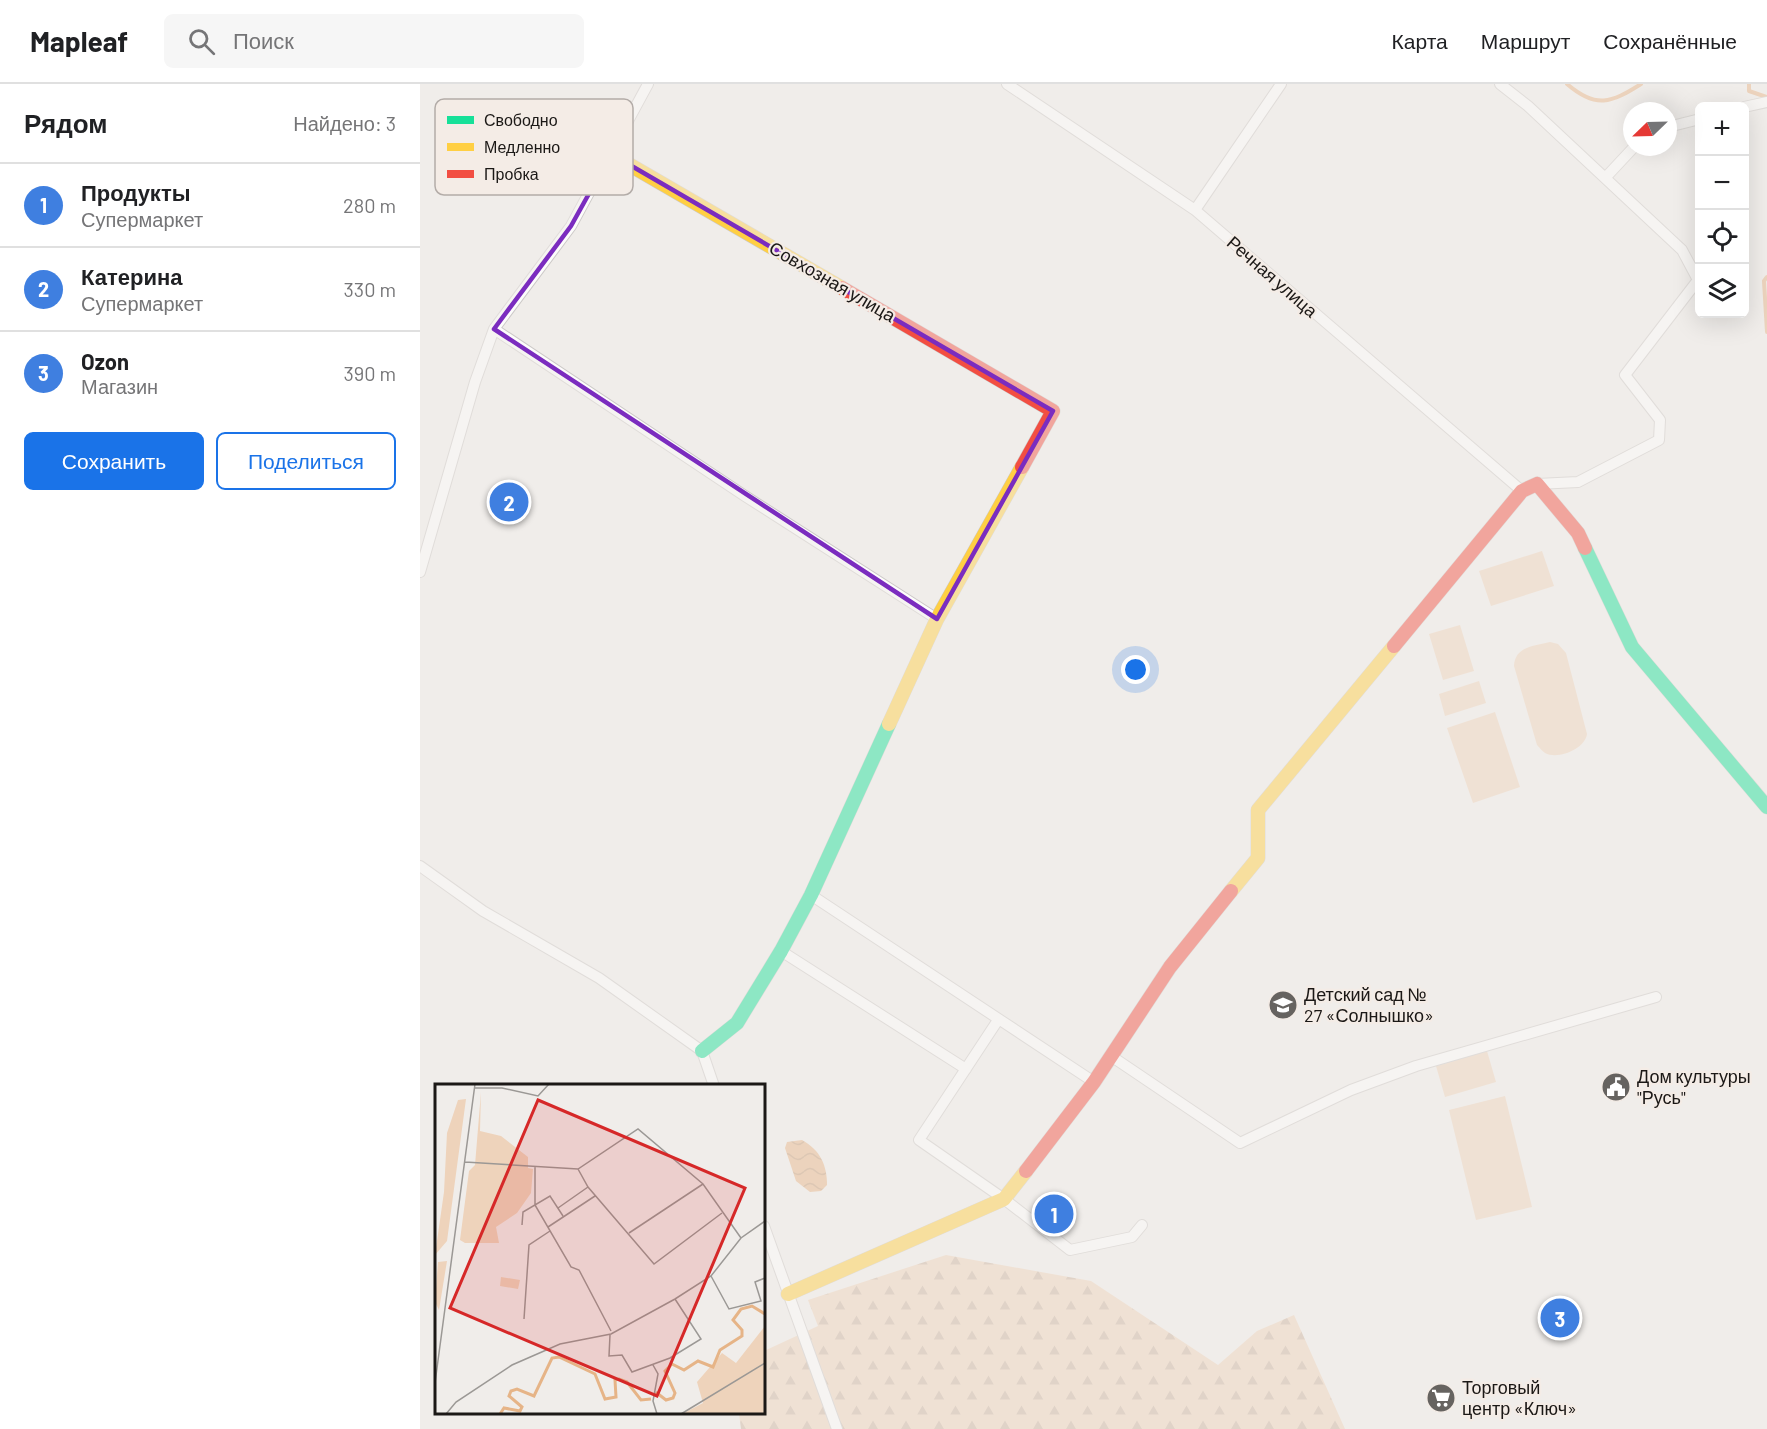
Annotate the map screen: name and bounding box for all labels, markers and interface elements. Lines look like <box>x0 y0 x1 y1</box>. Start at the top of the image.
search box <box>164 14 584 68</box>
text: Mapleaf <box>30 24 128 58</box>
icon: search <box>185 25 218 58</box>
text: Поиск <box>233 27 294 53</box>
text: Карта <box>1392 28 1448 53</box>
text: Маршрут <box>1481 28 1570 53</box>
text: Сохранённые <box>1603 28 1737 53</box>
legend <box>435 99 633 195</box>
north arrow <box>1623 102 1677 156</box>
map controls <box>1695 102 1749 318</box>
button: + <box>1695 102 1749 156</box>
text: Рядом <box>24 107 107 138</box>
text: Свободно <box>484 110 558 129</box>
text: Найдено: 3 <box>293 111 396 135</box>
text: Медленно <box>484 137 560 156</box>
button: − <box>1695 156 1749 210</box>
text: Пробка <box>484 164 539 183</box>
text: Продукты <box>81 179 190 205</box>
text: 1 <box>40 193 47 217</box>
text: 280 m <box>343 193 396 217</box>
text: Супермаркет <box>81 207 203 231</box>
button: locate <box>1695 210 1749 264</box>
street label: Речная улица <box>1223 231 1323 322</box>
street label: Совхозная улица <box>765 236 900 327</box>
text: Катерина <box>81 263 182 289</box>
button: layers <box>1695 264 1749 318</box>
text: 2 <box>38 277 49 301</box>
text: 330 m <box>344 277 396 301</box>
text: Супермаркет <box>81 291 203 315</box>
text: Ozon <box>81 348 129 374</box>
text: 3 <box>38 361 49 385</box>
text: 390 m <box>343 361 396 385</box>
text: Магазин <box>81 374 158 398</box>
button: Сохранить <box>24 432 204 490</box>
button: Поделиться <box>216 432 396 490</box>
pin: 2 <box>490 480 529 524</box>
your location <box>1121 655 1150 684</box>
place label: Детский сад № 27 «Солнышко» <box>1304 983 1434 1026</box>
school or university icon: Детский сад № 27 «Солнышко» <box>1267 989 1299 1021</box>
place label: Дом культуры "Русь" <box>1637 1065 1751 1108</box>
public building icon: Дом культуры "Русь" <box>1600 1071 1632 1103</box>
inset map <box>435 1084 765 1414</box>
pin: 1 <box>1034 1192 1074 1236</box>
pin: 3 <box>1540 1296 1580 1340</box>
place label: Торговый центр «Ключ» <box>1462 1376 1577 1419</box>
supermarket icon: Торговый центр «Ключ» <box>1425 1382 1457 1414</box>

